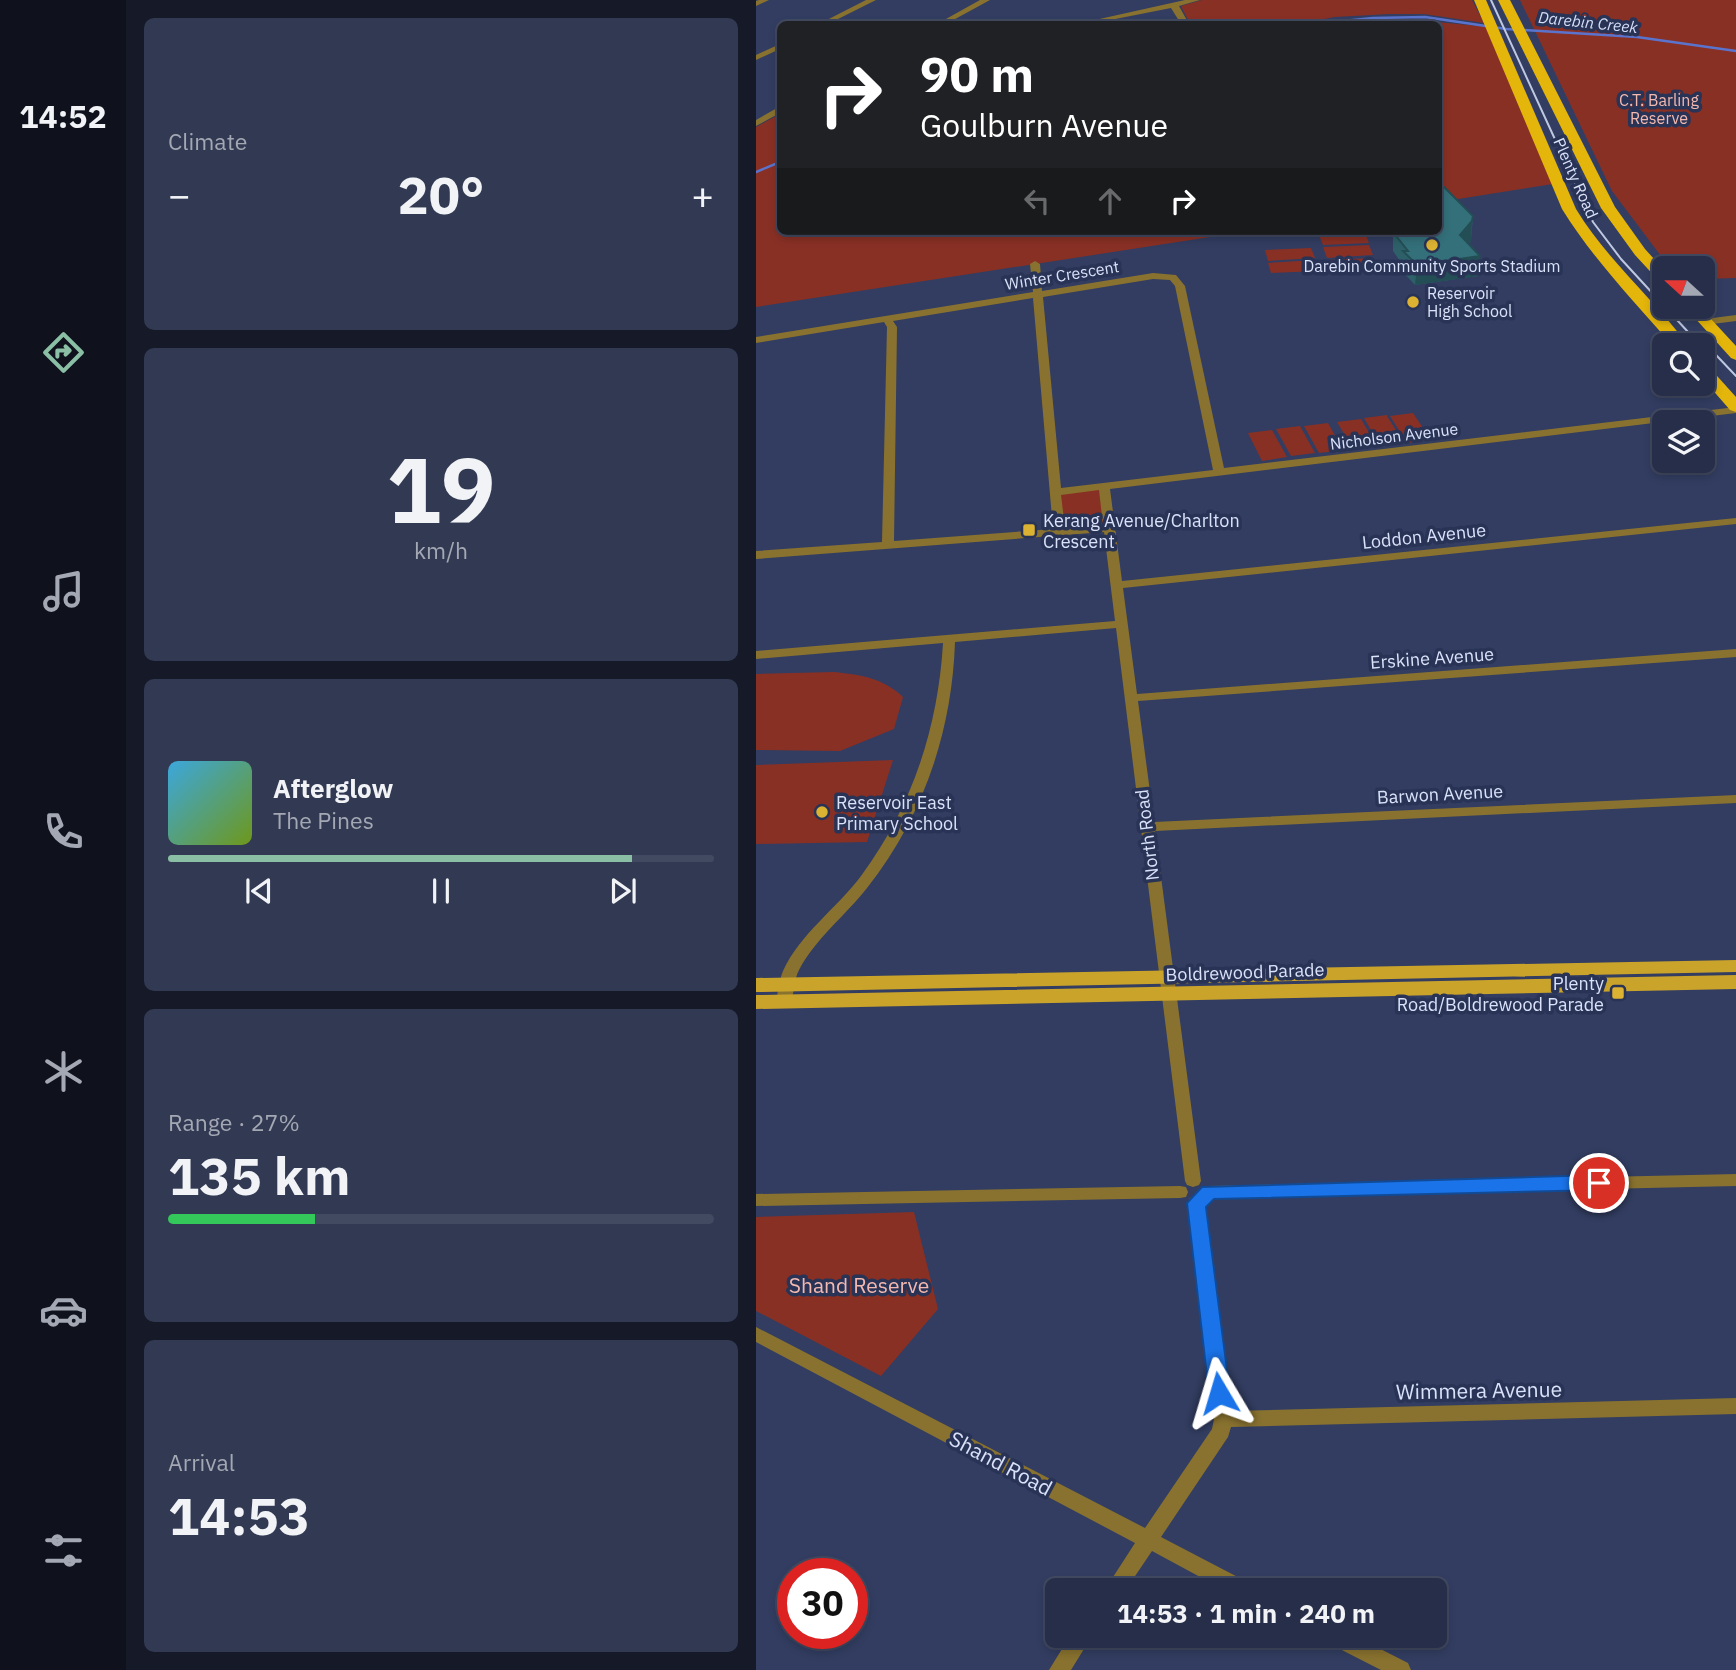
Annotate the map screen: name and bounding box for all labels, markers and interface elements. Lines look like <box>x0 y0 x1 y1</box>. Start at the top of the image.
water label: Darebin Creek <box>1537 7 1639 37</box>
text: 90 m <box>920 42 1034 105</box>
icon: right <box>805 49 896 140</box>
park label: C.T. Barling Reserve <box>1619 90 1699 128</box>
text: 14:52 <box>19 95 107 137</box>
text: Goulburn Avenue <box>920 104 1168 146</box>
text: Climate <box>168 126 247 156</box>
street label: Plenty Road <box>1549 135 1603 221</box>
text: 20° <box>398 161 484 228</box>
text: − <box>168 170 191 219</box>
text: + <box>691 170 714 219</box>
icon: left <box>1018 182 1056 220</box>
icon: ahead <box>1091 182 1129 220</box>
icon: right <box>1164 182 1202 220</box>
marker: Darebin Community Sports Stadium <box>1424 237 1440 253</box>
street label: Winter Crescent <box>1004 256 1120 294</box>
place label: Darebin Community Sports Stadium <box>1304 256 1560 276</box>
north arrow <box>1652 256 1715 318</box>
map controls <box>1652 256 1715 473</box>
place label: Reservoir High School <box>1427 283 1512 321</box>
marker: Reservoir High School <box>1405 294 1421 310</box>
icon: directions <box>39 328 88 377</box>
button: search <box>1652 333 1715 396</box>
button: layers <box>1652 410 1715 473</box>
street label: Nicholson Avenue <box>1329 418 1459 454</box>
text: 19 <box>386 430 496 548</box>
place label: Kerang Avenue/Charlton Crescent <box>1043 509 1240 553</box>
street label: Loddon Avenue <box>1361 518 1487 554</box>
marker: Kerang Avenue/Charlton Crescent <box>1021 522 1037 538</box>
text: km/h <box>414 535 468 565</box>
icon: music <box>39 567 88 616</box>
street label: Erskine Avenue <box>1369 642 1495 674</box>
text: Afterglow <box>273 771 393 805</box>
street label: Barwon Avenue <box>1376 779 1504 809</box>
street label: North Road <box>1130 788 1164 882</box>
place label: Reservoir East Primary School <box>836 791 958 835</box>
marker: Reservoir East Primary School <box>814 804 830 820</box>
text: The Pines <box>273 805 374 835</box>
icon: phone <box>39 807 88 856</box>
icon: previous <box>240 872 278 910</box>
icon: pause <box>422 872 460 910</box>
icon: next <box>604 872 642 910</box>
street label: Boldrewood Parade <box>1165 958 1325 986</box>
place label: Plenty Road/Boldrewood Parade <box>1397 972 1604 1016</box>
marker: Plenty Road/Boldrewood Parade <box>1610 985 1626 1001</box>
icon: climate <box>39 1047 88 1096</box>
text: Range · 27% <box>168 1107 300 1137</box>
text: 135 km <box>168 1142 350 1209</box>
pin <box>1569 1153 1629 1213</box>
icon: arrive <box>1580 1164 1618 1202</box>
park label: Shand Reserve <box>789 1271 929 1299</box>
icon: car <box>39 1286 88 1335</box>
position arrow <box>1182 1356 1256 1430</box>
street label: Wimmera Avenue <box>1396 1375 1562 1405</box>
street label: Shand Road <box>945 1424 1057 1502</box>
text: Arrival <box>168 1447 235 1477</box>
text: 14:53 <box>168 1482 310 1549</box>
icon: filters <box>39 1526 88 1575</box>
speed limit sign: 30 <box>777 1558 868 1649</box>
text: 14:53 · 1 min · 240 m <box>1117 1596 1375 1630</box>

